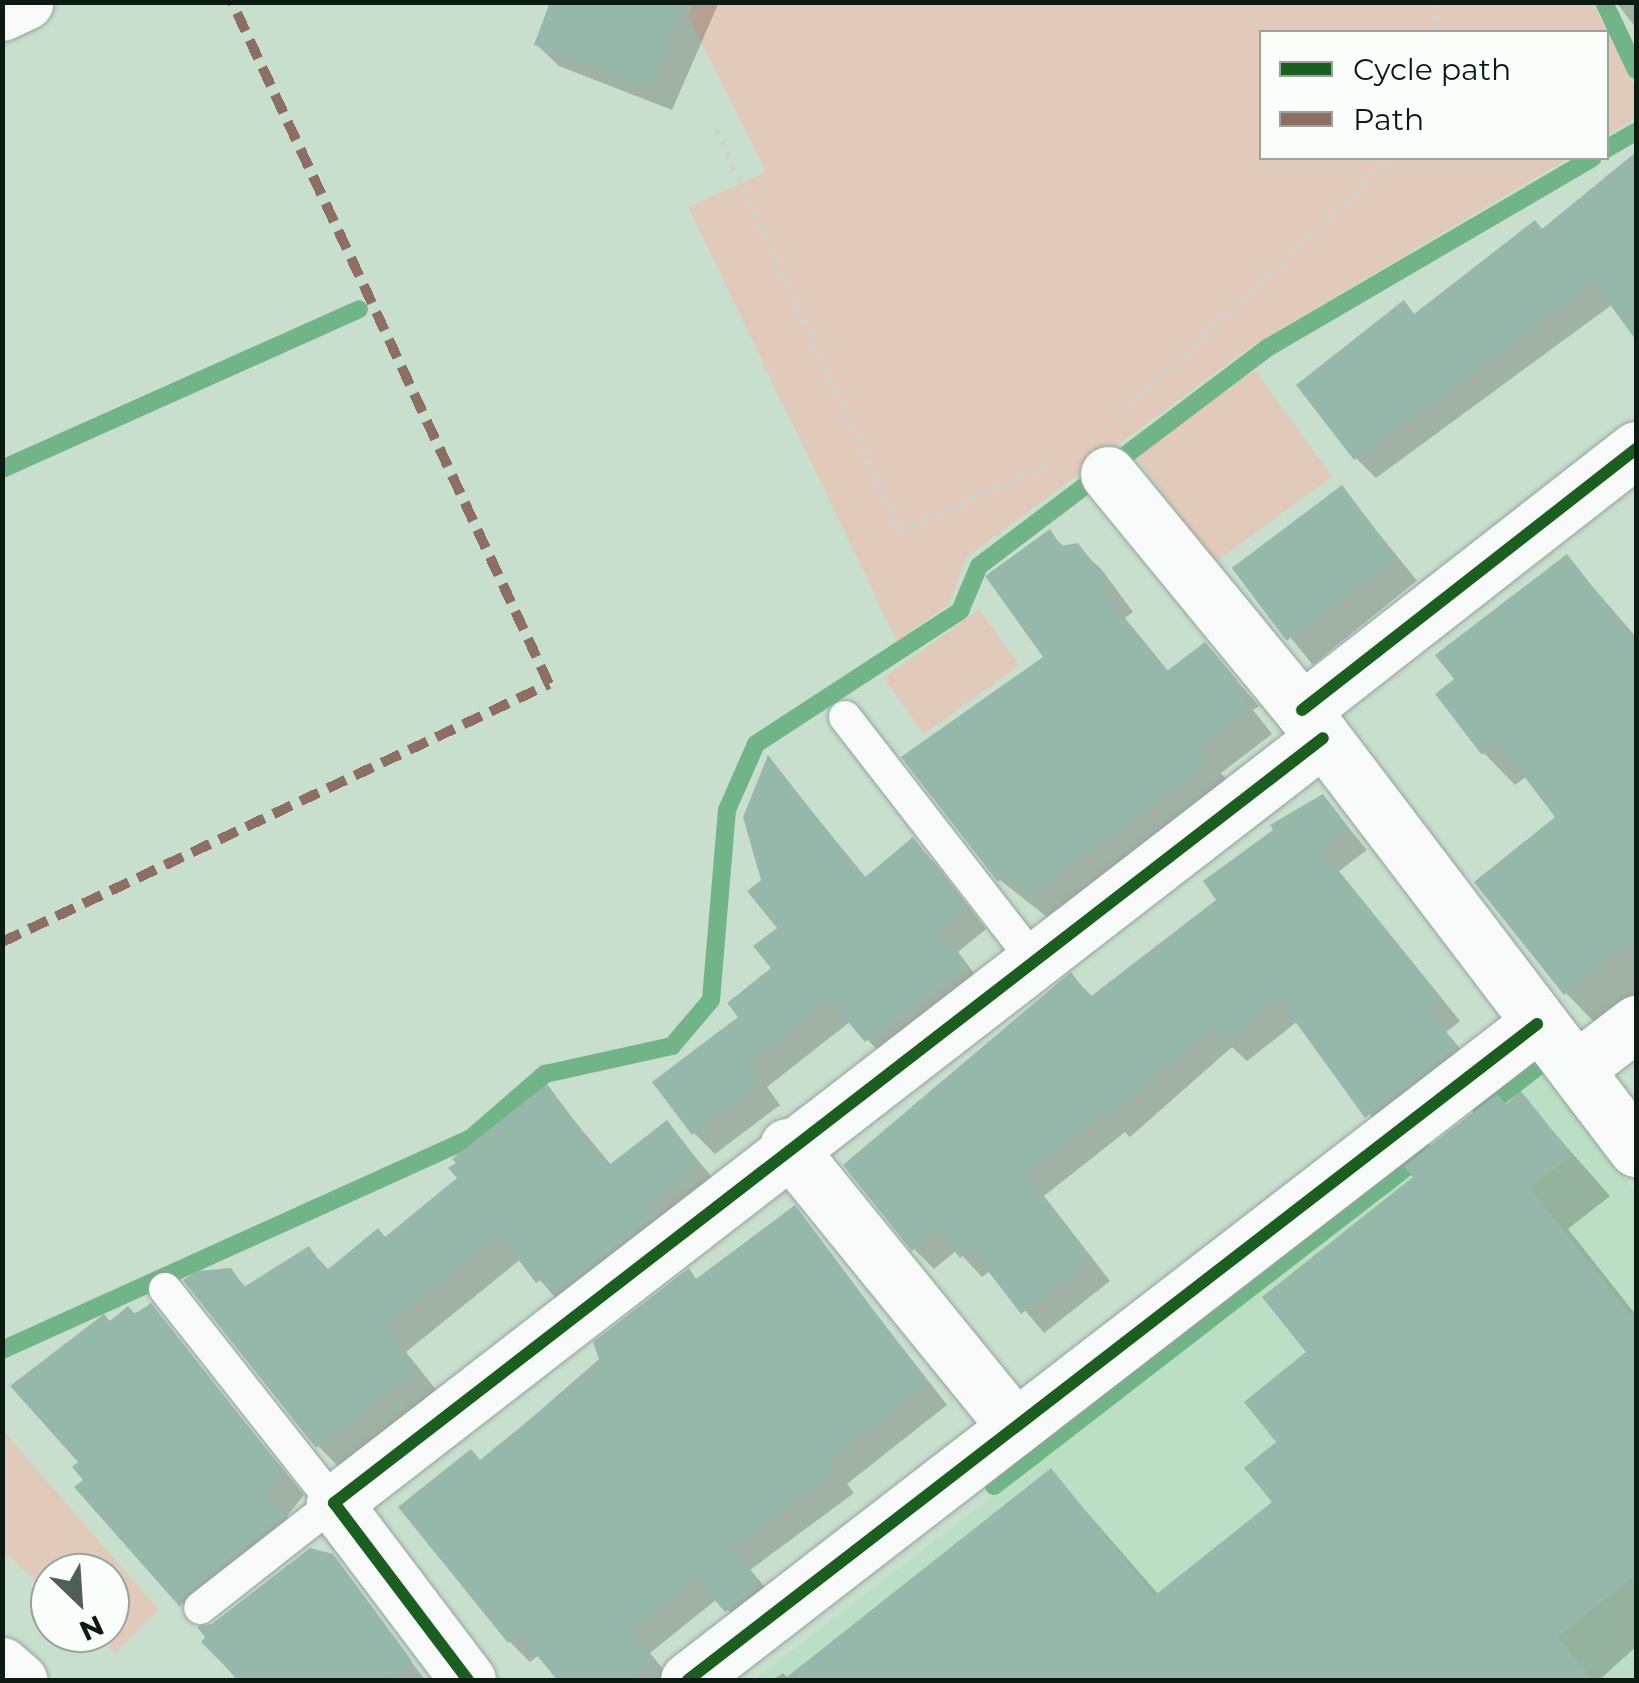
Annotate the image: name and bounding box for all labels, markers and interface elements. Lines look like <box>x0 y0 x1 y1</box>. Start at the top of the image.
legend <box>1259 30 1609 160</box>
text: Cycle path <box>1353 51 1511 88</box>
text: Path <box>1353 101 1424 138</box>
north arrow <box>30 1553 130 1653</box>
text: N <box>74 1608 109 1649</box>

